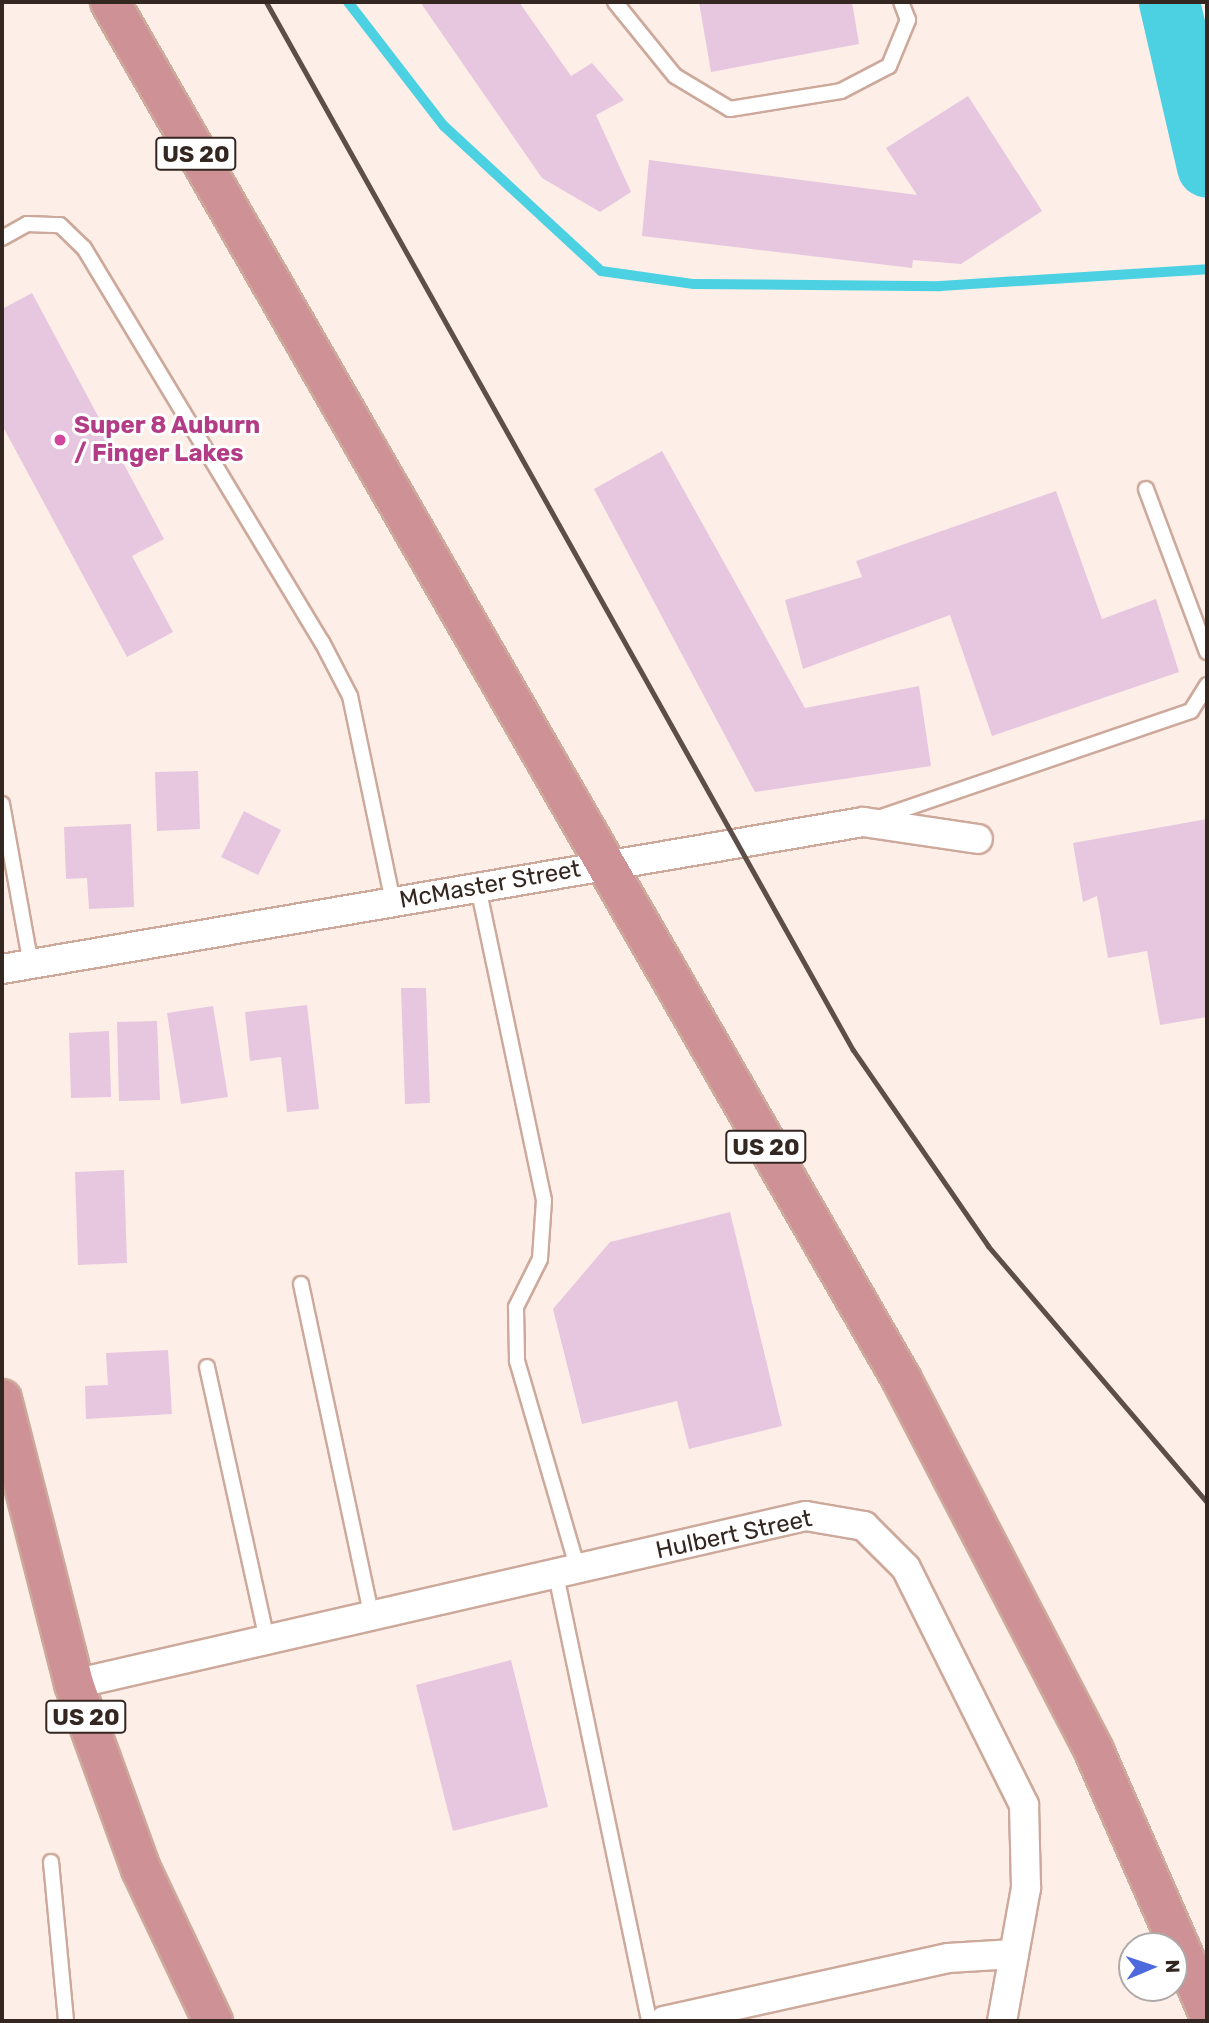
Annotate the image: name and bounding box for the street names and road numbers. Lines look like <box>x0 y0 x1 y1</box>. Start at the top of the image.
road number: US 20 <box>154 134 238 174</box>
street label: McMaster Street <box>397 855 583 915</box>
road number: US 20 <box>724 1128 808 1166</box>
street label: Hulbert Street <box>653 1504 815 1566</box>
road number: US 20 <box>44 1698 128 1736</box>

